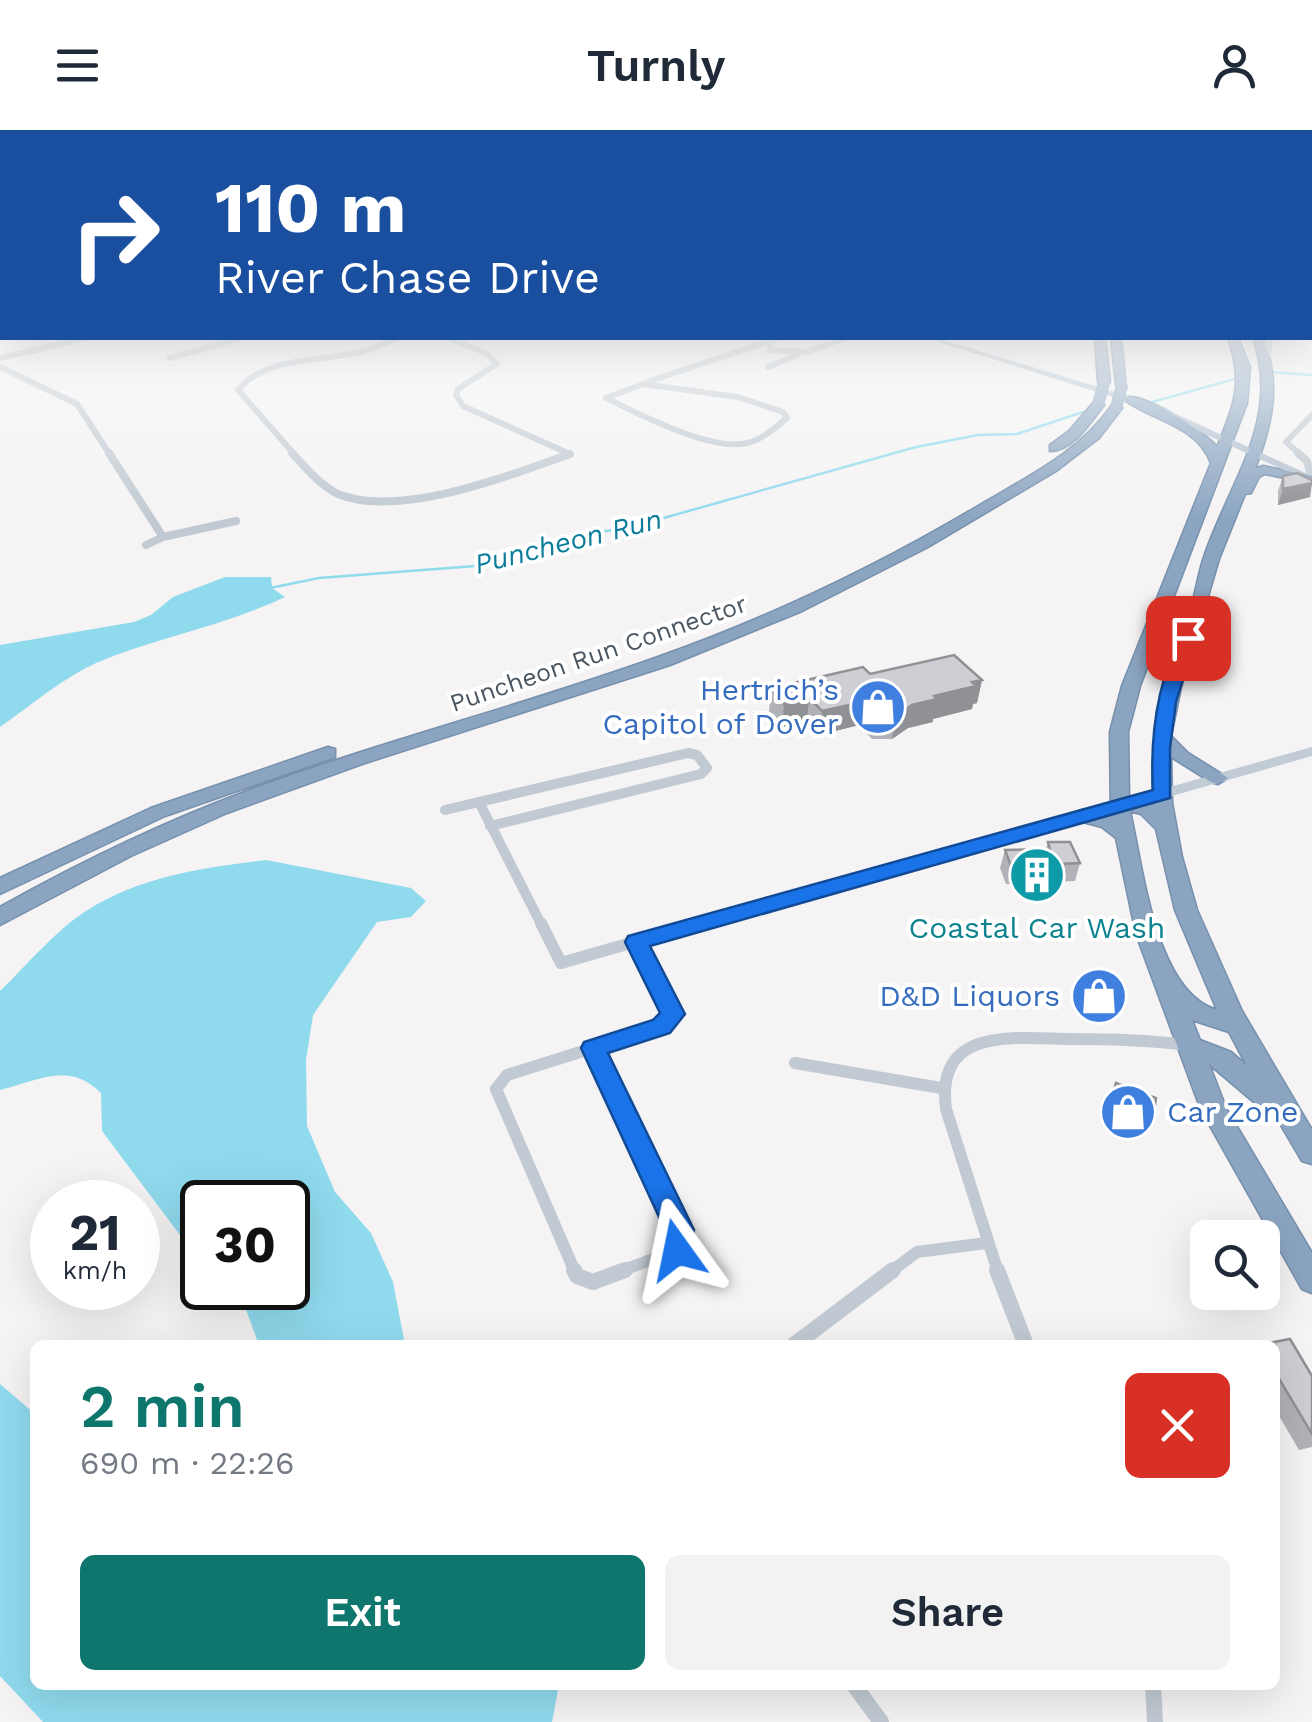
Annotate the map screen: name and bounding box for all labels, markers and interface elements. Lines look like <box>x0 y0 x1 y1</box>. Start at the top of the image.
icon: menu <box>50 38 105 93</box>
icon: person <box>1207 38 1262 93</box>
text: Turnly <box>587 39 725 92</box>
text: 110 m <box>215 167 406 249</box>
icon: right <box>50 170 180 300</box>
text: River Chase Drive <box>215 251 600 304</box>
water label: Puncheon Run <box>471 502 665 581</box>
street label: Puncheon Run Connector <box>446 589 750 718</box>
pin <box>1146 596 1231 681</box>
icon: arrive <box>1161 611 1216 666</box>
place label: Hertrich’s Capitol of Dover <box>602 672 839 741</box>
shop icon: Hertrich’s Capitol of Dover <box>848 677 908 737</box>
building icon: Coastal Car Wash <box>1007 845 1067 905</box>
place label: Coastal Car Wash <box>909 910 1165 945</box>
shop icon: D&D Liquors <box>1069 966 1129 1026</box>
place label: D&D Liquors <box>879 978 1060 1013</box>
shop icon: Car Zone <box>1098 1082 1158 1142</box>
place label: Car Zone <box>1167 1094 1298 1129</box>
speed limit sign: 30 <box>180 1180 310 1310</box>
position arrow <box>625 1198 729 1302</box>
text: 21 <box>69 1203 121 1262</box>
map controls <box>1190 1220 1280 1310</box>
button: search <box>1190 1220 1280 1310</box>
text: km/h <box>63 1256 127 1285</box>
text: 2 min <box>80 1371 245 1442</box>
button: close <box>1125 1373 1230 1478</box>
text: 690 m · 22:26 <box>80 1444 294 1482</box>
button: Exit <box>80 1555 645 1670</box>
button: Share <box>665 1555 1230 1670</box>

